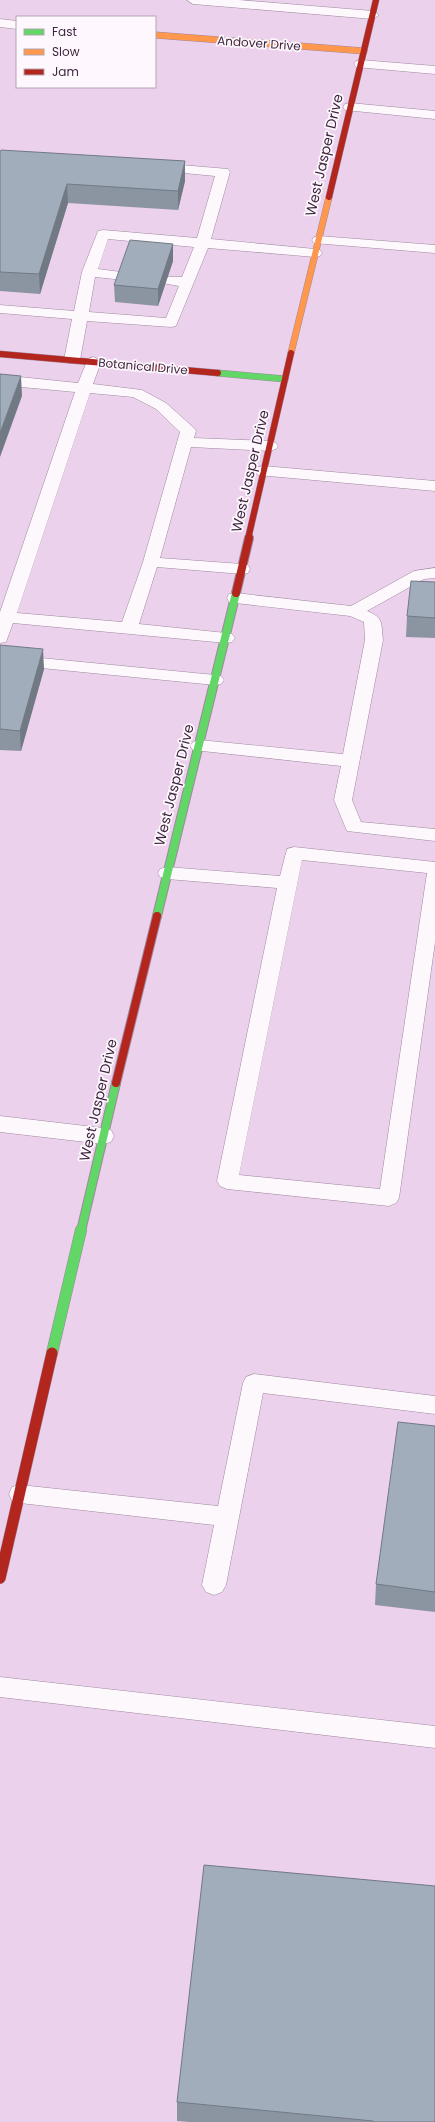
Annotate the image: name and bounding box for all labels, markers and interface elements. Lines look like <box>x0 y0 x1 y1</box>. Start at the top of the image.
legend <box>16 16 156 88</box>
text: Fast <box>52 23 77 40</box>
street label: Andover Drive <box>217 32 301 54</box>
text: Slow <box>52 43 80 60</box>
text: Jam <box>52 63 79 80</box>
street label: West Jasper Drive <box>300 92 348 218</box>
street label: Botanical Drive <box>98 354 188 378</box>
street label: West Jasper Drive <box>226 408 274 534</box>
street label: West Jasper Drive <box>149 722 199 848</box>
street label: West Jasper Drive <box>74 1037 122 1163</box>

